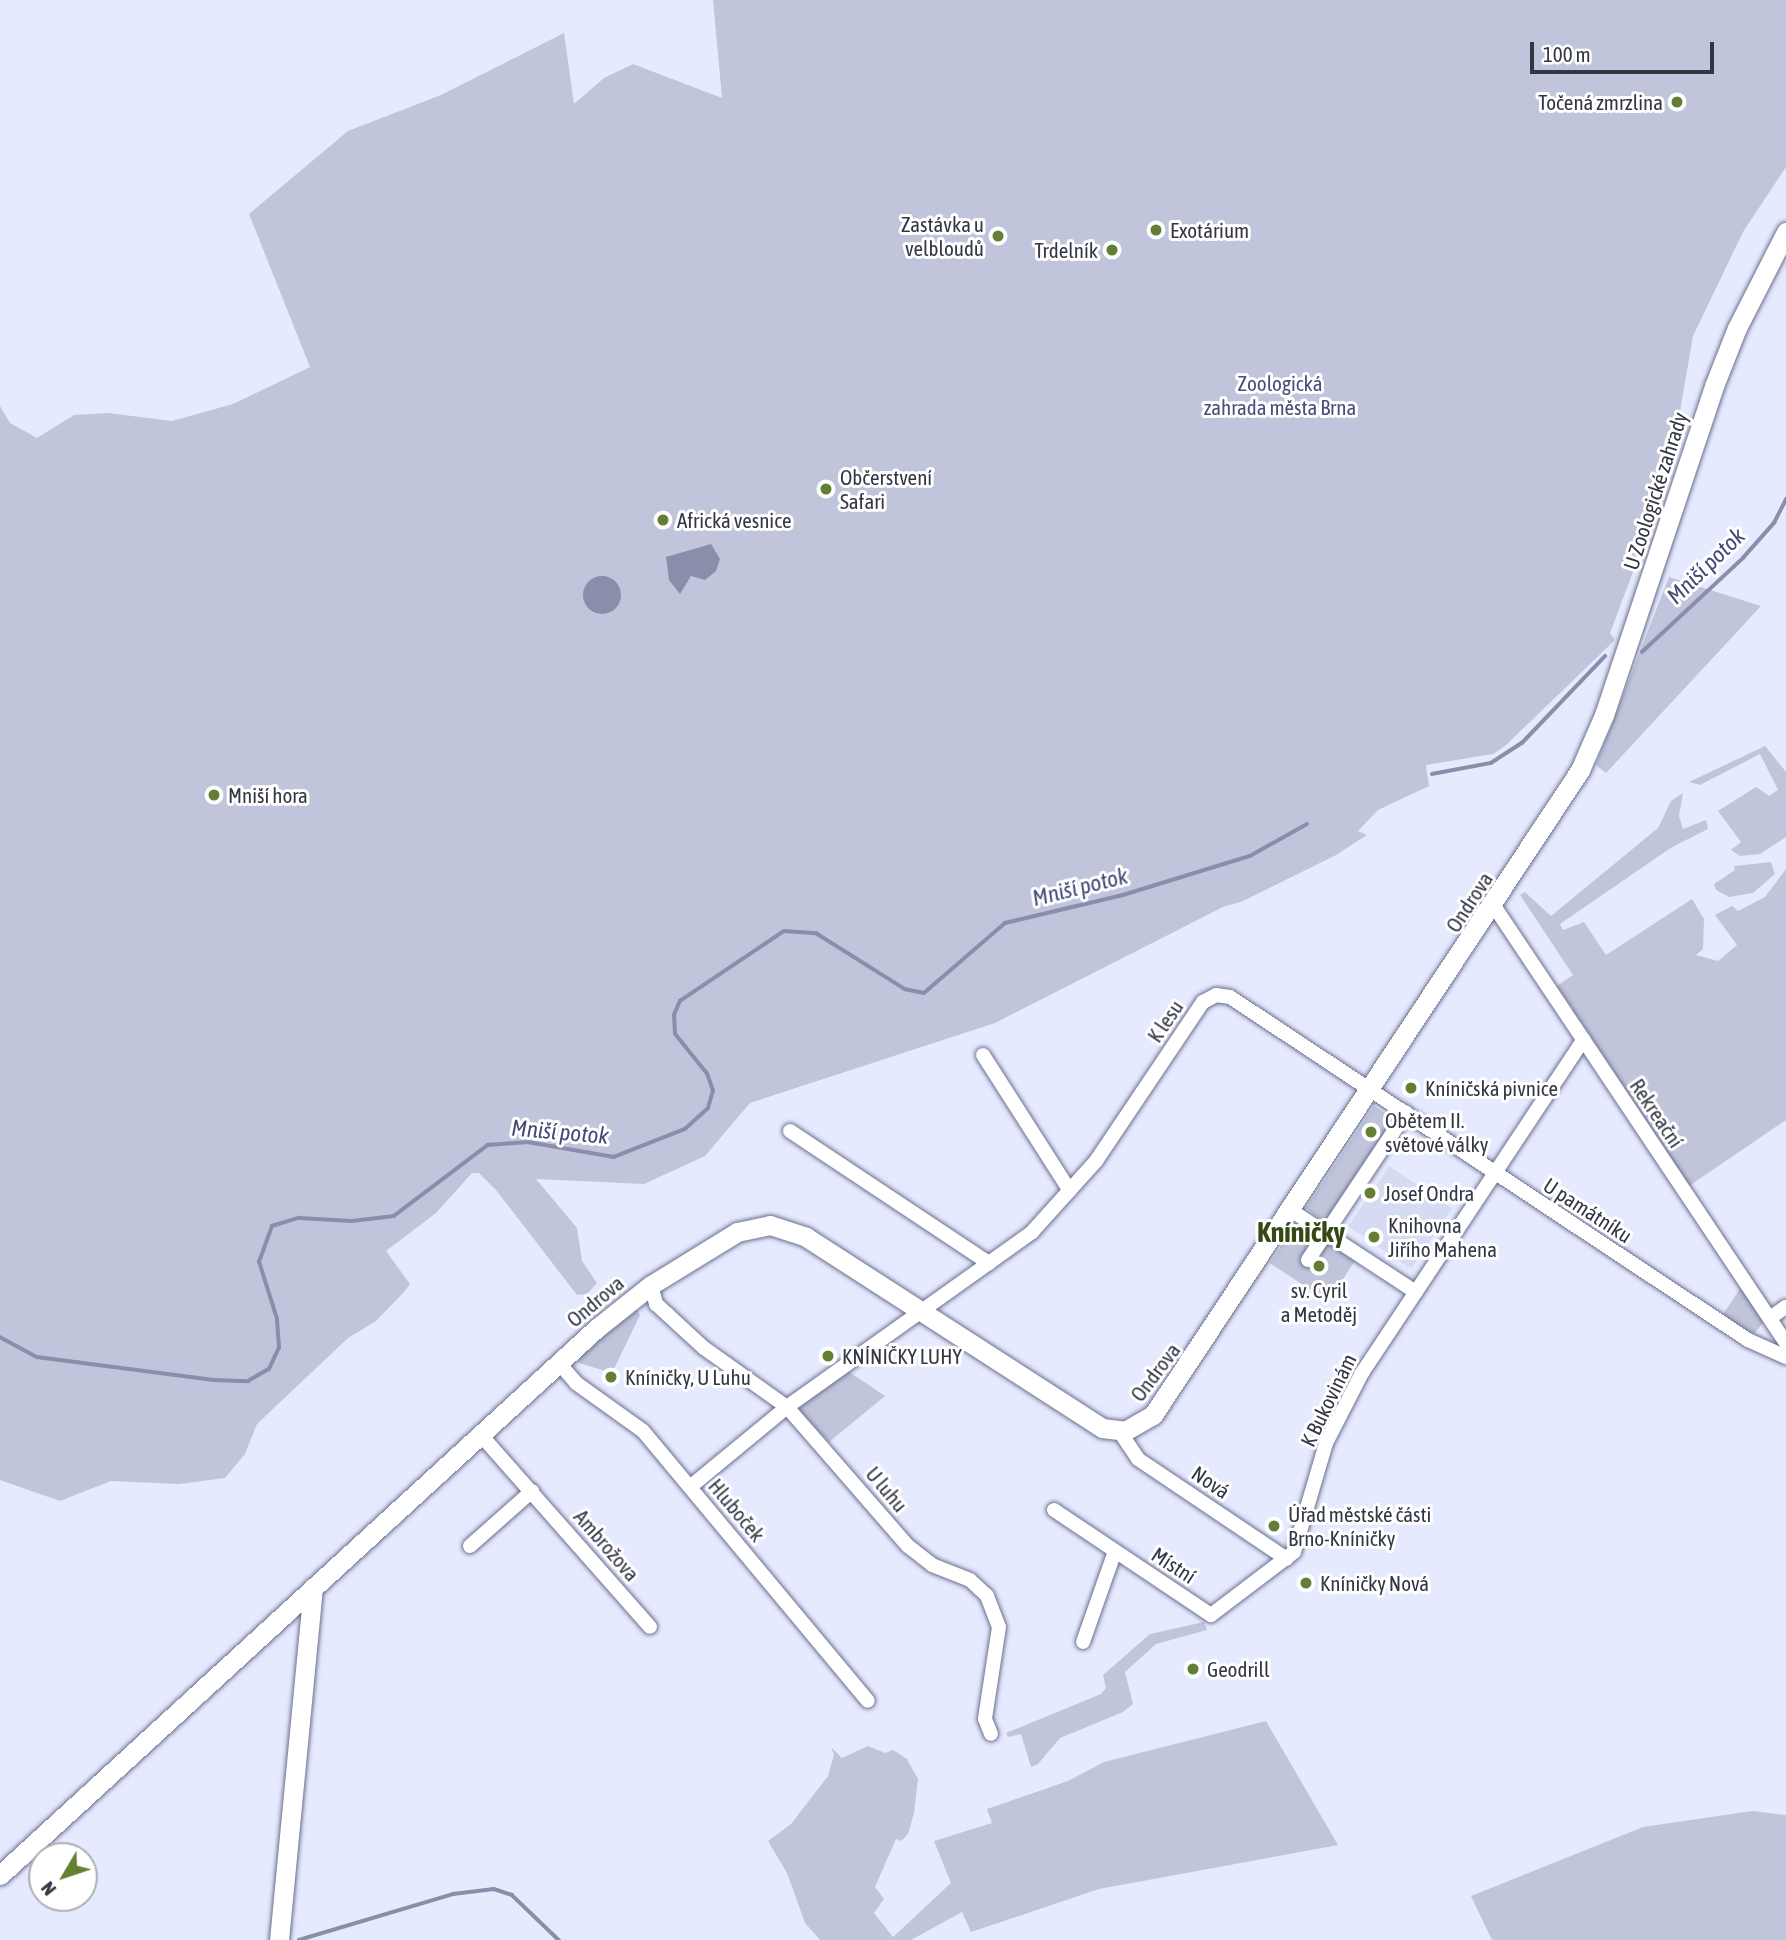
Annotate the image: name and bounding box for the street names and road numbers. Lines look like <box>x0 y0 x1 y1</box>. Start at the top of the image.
street label: U Zoologické zahrady <box>1618 409 1692 573</box>
street label: Ondrova <box>1440 867 1498 937</box>
street label: K lesu <box>1142 995 1188 1047</box>
street label: Rekreační <box>1625 1074 1689 1152</box>
street label: U památníku <box>1539 1172 1637 1248</box>
street label: Ondrova <box>561 1270 629 1332</box>
street label: Ondrova <box>1125 1338 1185 1406</box>
street label: K Bukovinám <box>1295 1349 1361 1451</box>
street label: Nová <box>1187 1460 1235 1504</box>
street label: U luhu <box>861 1461 913 1517</box>
street label: Hluboček <box>703 1473 771 1547</box>
street label: Ambrožova <box>569 1504 645 1586</box>
street label: Místní <box>1147 1542 1201 1588</box>

